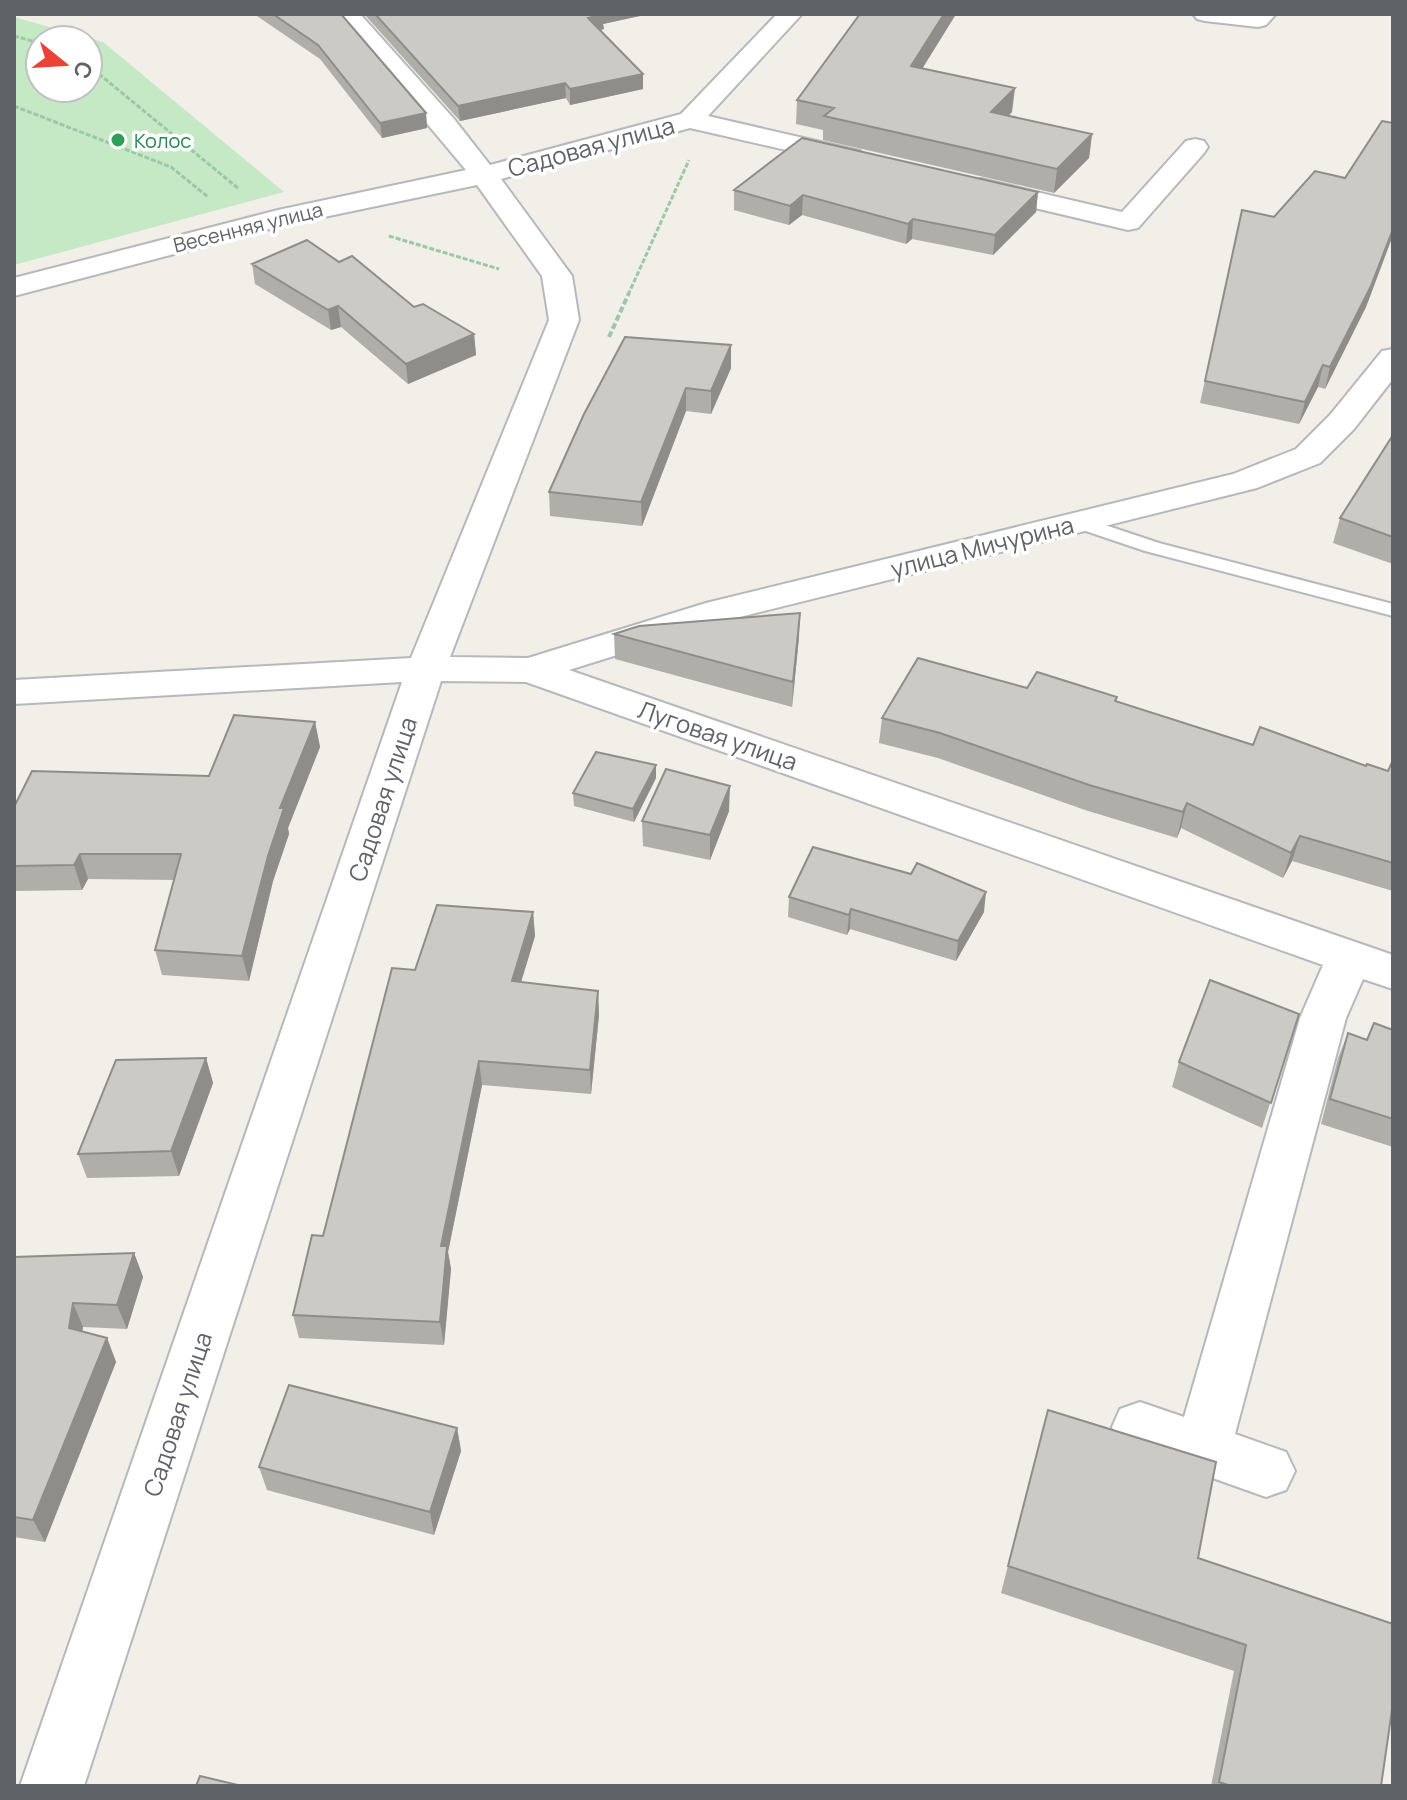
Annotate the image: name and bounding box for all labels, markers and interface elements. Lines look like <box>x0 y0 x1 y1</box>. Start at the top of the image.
north arrow <box>24 24 104 104</box>
text: С <box>66 58 100 83</box>
street label: Садовая улица <box>504 108 678 184</box>
place label: Колос <box>134 127 191 154</box>
marker: Колос <box>109 131 127 149</box>
street label: Весенняя улица <box>171 195 325 259</box>
street label: улица Мичурина <box>887 507 1077 585</box>
street label: Луговая улица <box>634 692 802 778</box>
street label: Садовая улица <box>340 713 424 885</box>
street label: Садовая улица <box>135 1328 219 1500</box>

